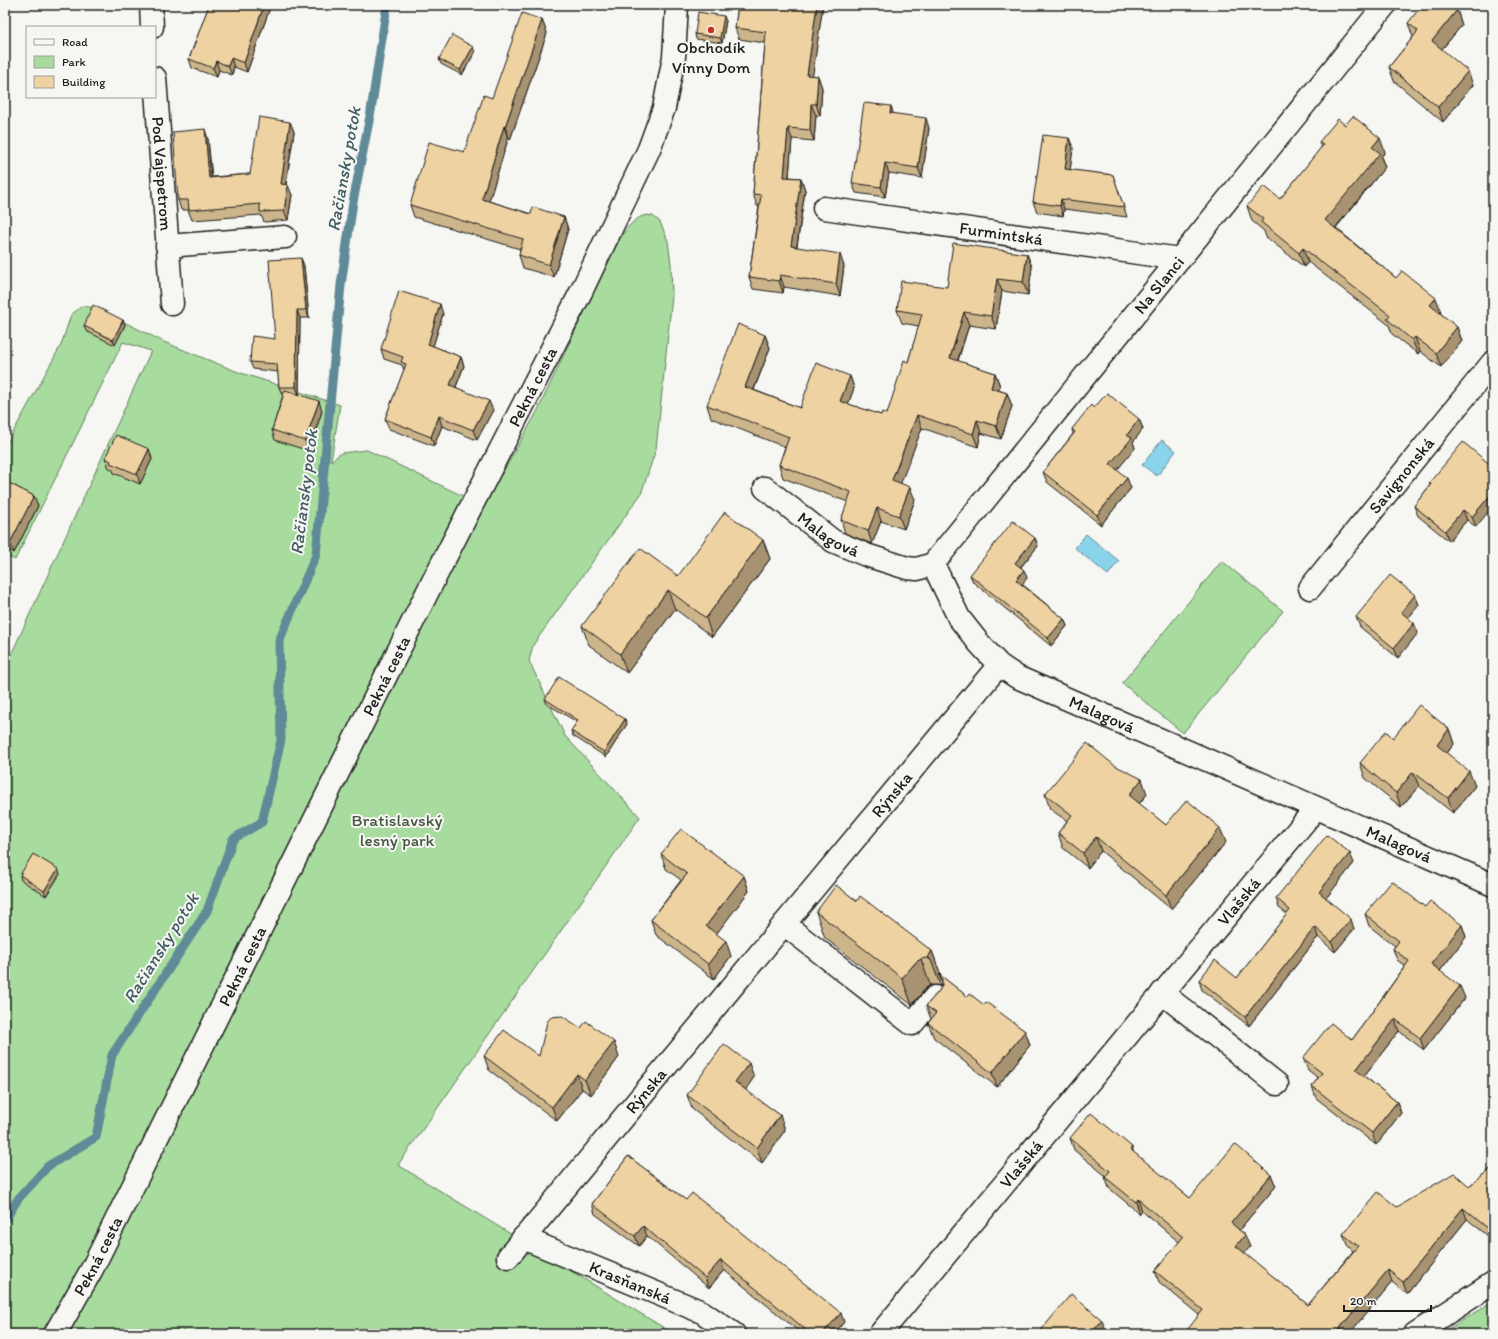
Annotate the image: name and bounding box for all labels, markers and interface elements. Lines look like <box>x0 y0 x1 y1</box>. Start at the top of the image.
marker: Obchodík Vínny Dom <box>706 25 716 35</box>
legend <box>26 26 156 98</box>
text: Road <box>62 35 88 49</box>
place label: Obchodík Vínny Dom <box>672 37 750 77</box>
text: Park <box>62 55 86 69</box>
text: Building <box>62 75 106 89</box>
water label: Račiansky potok <box>322 103 366 233</box>
street label: Pod Vajspetrom <box>148 116 176 232</box>
street label: Furmintská <box>958 218 1044 249</box>
street label: Na Slanci <box>1129 252 1188 318</box>
street label: Pekná cesta <box>504 343 561 430</box>
water label: Račiansky potok <box>285 426 323 556</box>
street label: Savignonská <box>1364 433 1438 517</box>
street label: Malagová <box>794 507 862 561</box>
street label: Pekná cesta <box>358 632 414 719</box>
street label: Malagová <box>1066 691 1138 737</box>
street label: Rýnska <box>867 767 916 821</box>
park label: Bratislavský lesný park <box>352 810 442 850</box>
street label: Malagová <box>1363 821 1435 867</box>
street label: Vlašská <box>1213 873 1264 929</box>
water label: Račiansky potok <box>118 887 205 1007</box>
street label: Pekná cesta <box>214 923 270 1009</box>
street label: Rýnska <box>621 1064 671 1118</box>
street label: Vlašská <box>995 1136 1047 1192</box>
street label: Pekná cesta <box>69 1213 127 1299</box>
street label: Krasňanská <box>586 1257 674 1308</box>
scale bar <box>1344 1287 1431 1313</box>
text: 20 m <box>1350 1294 1377 1308</box>

